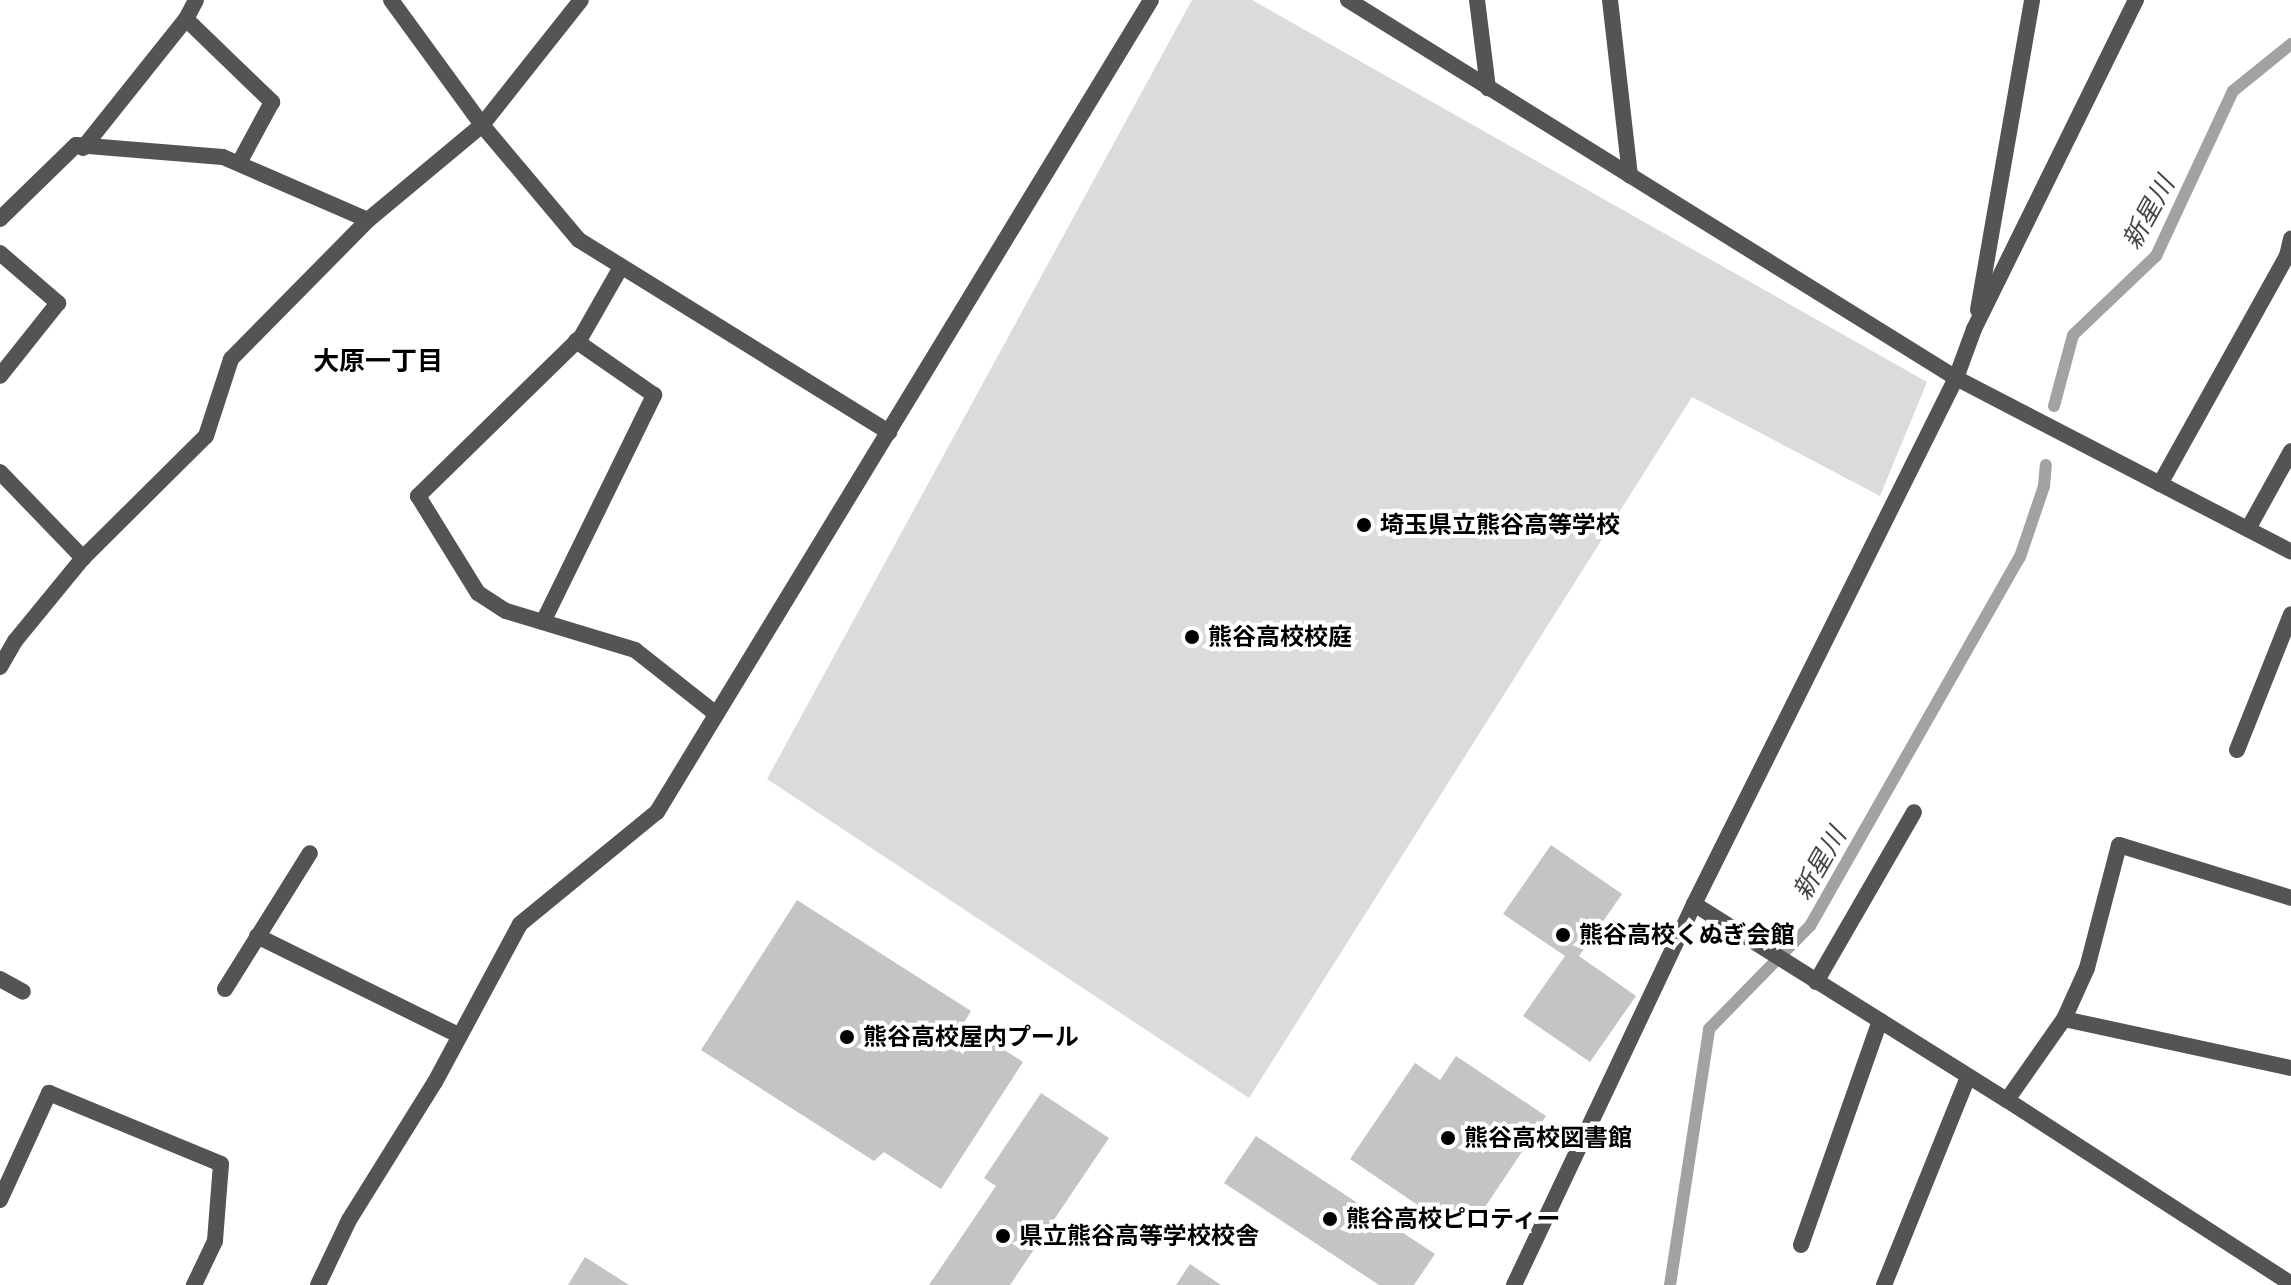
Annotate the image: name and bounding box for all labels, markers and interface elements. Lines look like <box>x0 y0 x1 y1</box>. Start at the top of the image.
water label: 新星川 <box>2116 171 2182 255</box>
district label: 大原一丁目 <box>313 346 443 378</box>
place label: 埼玉県立熊谷高等学校 <box>1380 511 1620 539</box>
marker: 埼玉県立熊谷高等学校 <box>1355 516 1373 534</box>
place label: 熊谷高校校庭 <box>1208 623 1352 651</box>
marker: 熊谷高校校庭 <box>1183 628 1201 646</box>
water label: 新星川 <box>1787 822 1853 906</box>
place label: 熊谷高校くぬぎ会館 <box>1579 921 1795 949</box>
marker: 熊谷高校くぬぎ会館 <box>1554 926 1572 944</box>
place label: 熊谷高校屋内プール <box>863 1023 1079 1051</box>
marker: 熊谷高校屋内プール <box>838 1028 856 1046</box>
place label: 熊谷高校図書館 <box>1464 1124 1632 1152</box>
marker: 熊谷高校図書館 <box>1439 1129 1457 1147</box>
place label: 熊谷高校ピロティー <box>1346 1205 1562 1233</box>
marker: 熊谷高校ピロティー <box>1321 1210 1339 1228</box>
place label: 県立熊谷高等学校校舎 <box>1019 1222 1259 1250</box>
marker: 県立熊谷高等学校校舎 <box>994 1227 1012 1245</box>

